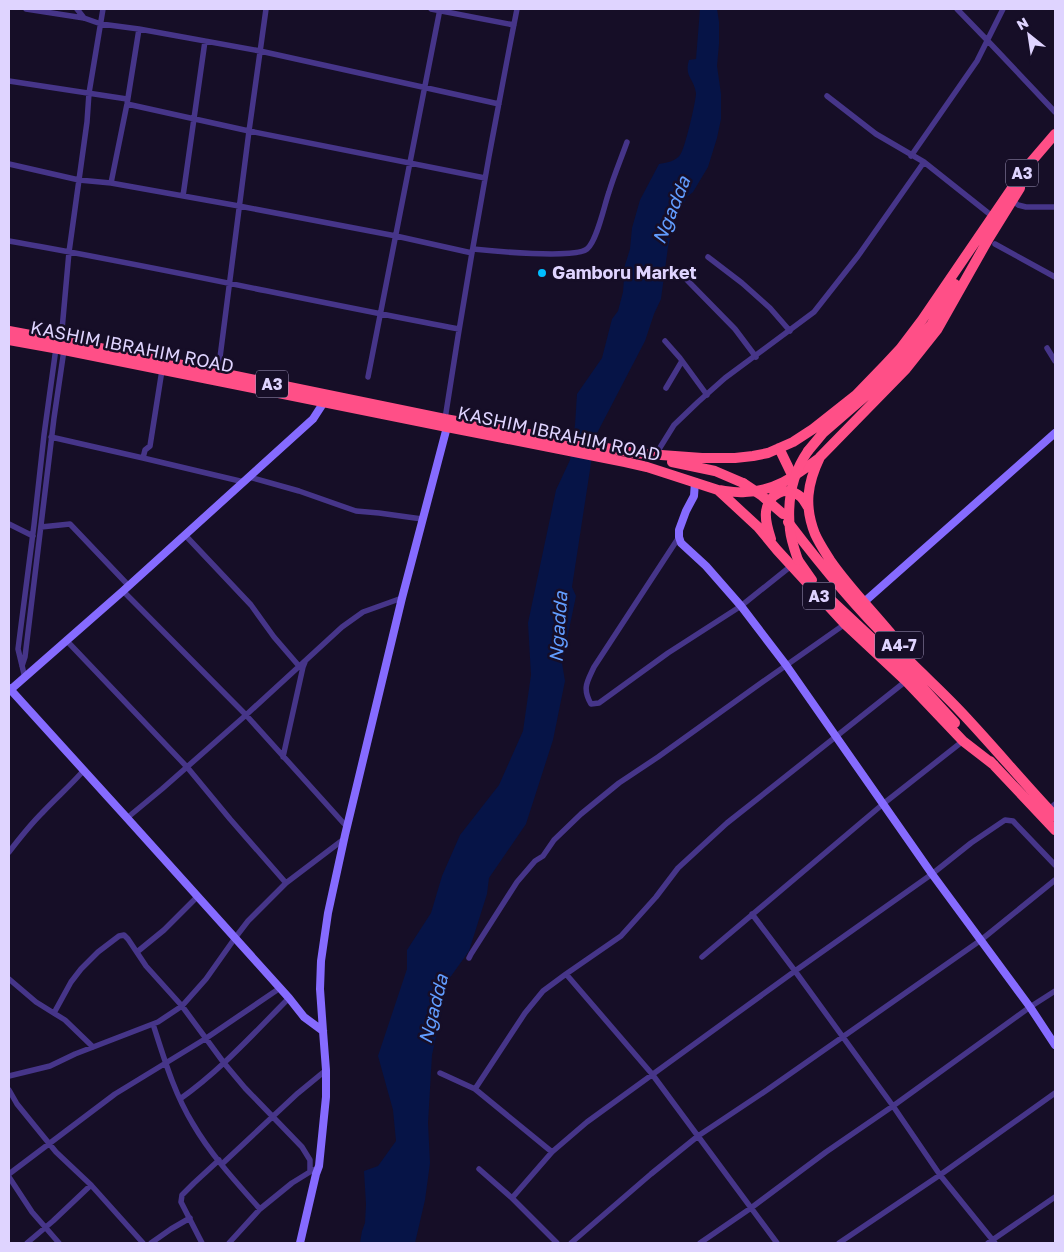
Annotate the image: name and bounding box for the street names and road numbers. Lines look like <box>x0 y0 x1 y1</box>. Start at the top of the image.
road number: A3 <box>1006 160 1038 187</box>
street label: KASHIM IBRAHIM ROAD <box>29 316 236 377</box>
road number: A3 <box>256 370 288 398</box>
street label: KASHIM IBRAHIM ROAD <box>456 401 663 465</box>
road number: A3 <box>803 582 835 610</box>
road number: A4-7 <box>875 632 923 658</box>

